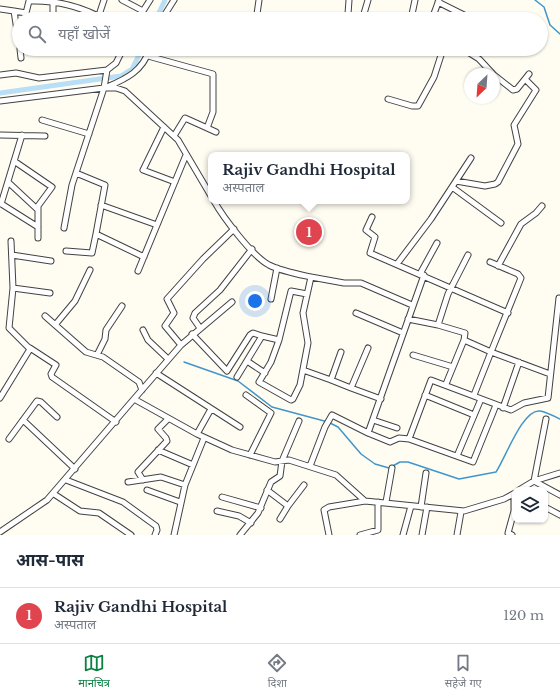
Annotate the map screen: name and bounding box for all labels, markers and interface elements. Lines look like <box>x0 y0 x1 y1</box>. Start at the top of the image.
search box <box>12 12 548 56</box>
icon: search <box>26 23 48 45</box>
text: यहाँ खोजें <box>58 24 110 43</box>
north arrow <box>464 68 500 104</box>
popup <box>208 152 410 204</box>
text: Rajiv Gandhi Hospital <box>222 160 396 179</box>
text: अस्पताल <box>222 179 264 196</box>
pin: 1 <box>296 217 322 247</box>
your location <box>245 291 265 311</box>
map controls <box>512 487 548 523</box>
button: layers <box>512 487 548 523</box>
text: आस-पास <box>16 550 84 571</box>
text: Rajiv Gandhi Hospital <box>54 597 227 616</box>
text: 1 <box>26 607 32 624</box>
text: 120 m <box>503 607 544 624</box>
text: अस्पताल <box>54 616 96 633</box>
tab: मानचित्र <box>78 652 110 691</box>
tab: दिशा <box>266 652 288 691</box>
tab: सहेजे गए <box>445 652 482 691</box>

